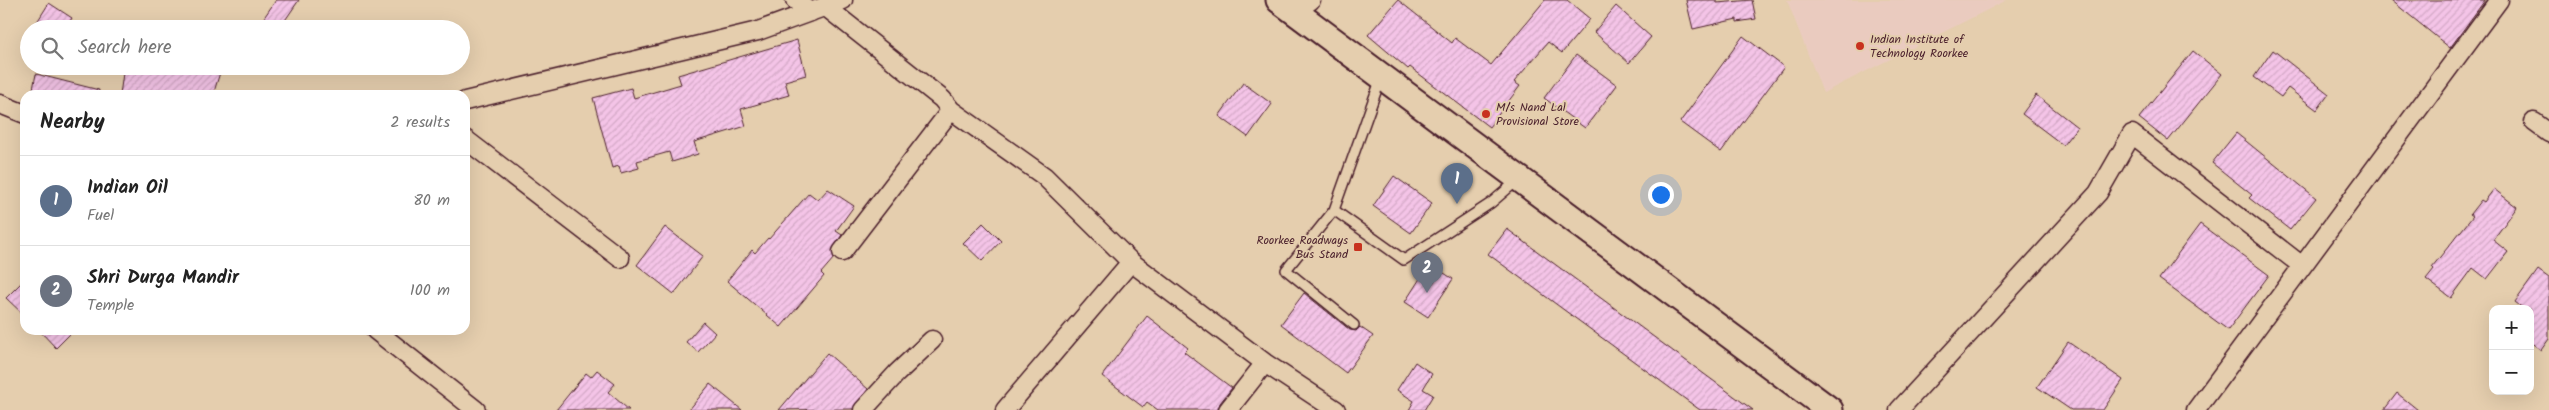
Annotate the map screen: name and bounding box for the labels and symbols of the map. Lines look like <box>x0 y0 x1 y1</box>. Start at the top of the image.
place label: Indian Institute of Technology Roorkee <box>1870 30 1969 63</box>
marker: Indian Institute of Technology Roorkee <box>1854 40 1866 52</box>
place label: M/s Nand Lal Provisional Store <box>1496 98 1579 131</box>
marker: M/s Nand Lal Provisional Store <box>1480 108 1492 120</box>
pin: 1 <box>1441 163 1473 204</box>
your location <box>1648 182 1674 208</box>
place label: Roorkee Roadways Bus Stand <box>1256 231 1349 264</box>
marker: Roorkee Roadways Bus Stand <box>1352 241 1364 253</box>
pin: 2 <box>1411 252 1443 293</box>

